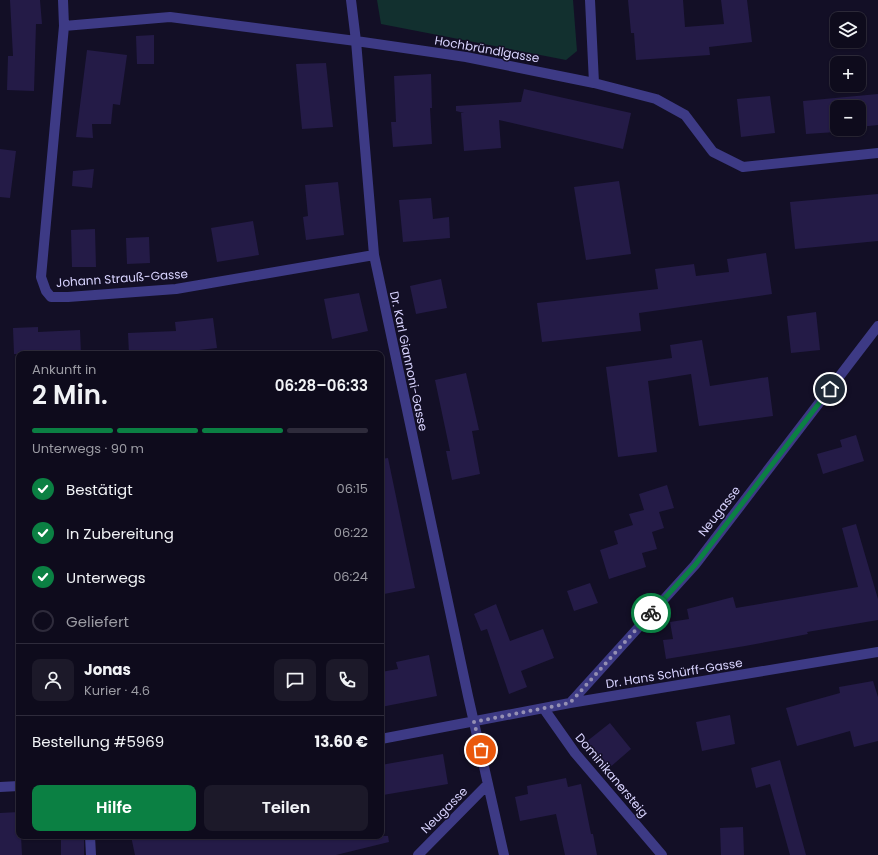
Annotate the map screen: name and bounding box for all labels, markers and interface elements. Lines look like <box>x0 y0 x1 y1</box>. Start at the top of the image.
map controls <box>830 12 866 136</box>
button: layers <box>830 12 866 48</box>
street label: Hochbründlgasse <box>433 31 541 67</box>
button: + <box>830 56 866 92</box>
button: − <box>830 100 866 136</box>
street label: Johann Strauß-Gasse <box>55 265 189 291</box>
street label: Dr. Karl Giannoni-Gasse <box>386 289 432 433</box>
text: Ankunft in <box>32 360 96 379</box>
pin <box>813 372 847 406</box>
text: 06:28–06:33 <box>275 375 368 396</box>
text: 2 Min. <box>32 377 108 413</box>
icon: home <box>819 378 841 400</box>
text: Unterwegs · 90 m <box>32 439 144 458</box>
icon: check <box>32 478 54 500</box>
text: Bestätigt <box>66 479 133 500</box>
text: 06:15 <box>336 479 368 498</box>
street label: Neugasse <box>694 482 744 540</box>
icon: check <box>32 522 54 544</box>
text: In Zubereitung <box>66 523 174 544</box>
text: 06:22 <box>334 523 368 542</box>
icon: check <box>32 566 54 588</box>
text: Unterwegs <box>66 567 146 588</box>
text: 06:24 <box>333 567 368 586</box>
courier <box>631 593 671 633</box>
icon: bike <box>640 602 662 624</box>
text: Geliefert <box>66 611 129 632</box>
street label: Dr. Hans Schürff-Gasse <box>604 654 744 692</box>
button: person <box>32 659 74 701</box>
text: Jonas <box>84 659 131 680</box>
button: chat <box>274 659 316 701</box>
button: phone <box>326 659 368 701</box>
text: Kurier · 4.6 <box>84 681 150 700</box>
street label: Dominikanersteig <box>572 729 652 821</box>
text: Bestellung #5969 <box>32 731 164 752</box>
text: 13.60 € <box>315 731 368 752</box>
pin <box>464 733 498 767</box>
icon: bag <box>470 739 492 761</box>
street label: Neugasse <box>417 783 471 837</box>
button: Hilfe <box>32 785 196 831</box>
button: Teilen <box>204 785 368 831</box>

